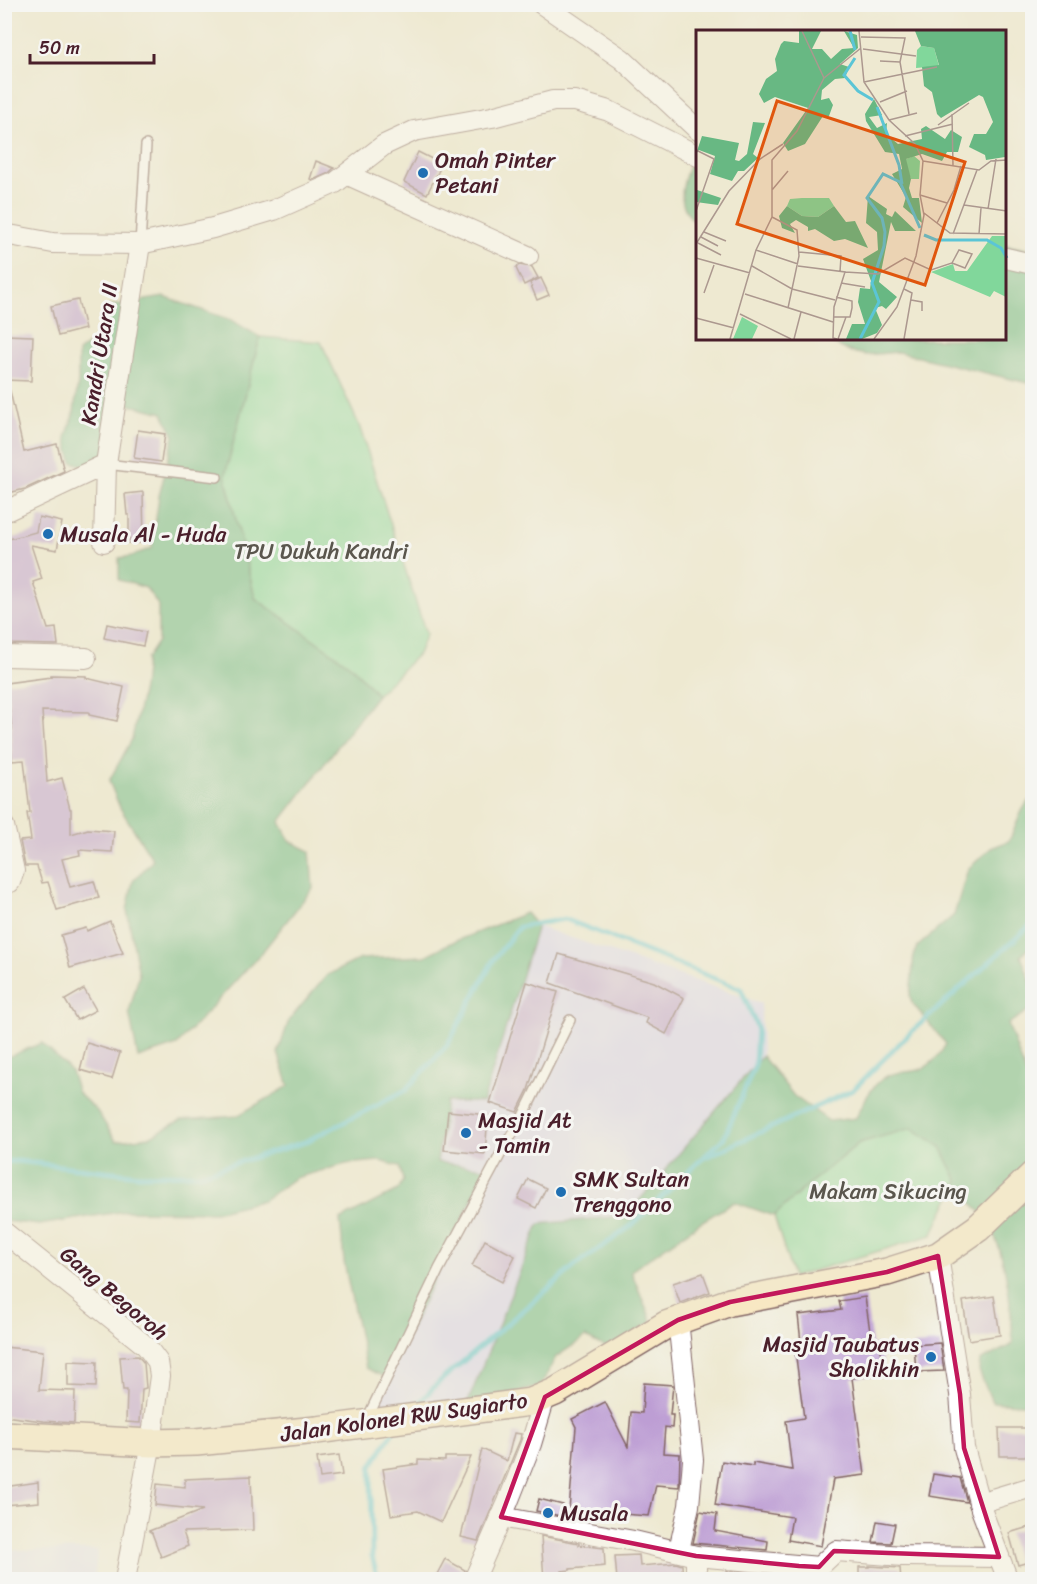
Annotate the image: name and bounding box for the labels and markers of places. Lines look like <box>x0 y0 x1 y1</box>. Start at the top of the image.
place label: Omah Pinter Petani <box>435 141 557 205</box>
marker: Omah Pinter Petani <box>416 166 430 180</box>
place label: Musala Al - Huda <box>60 515 227 554</box>
marker: Musala Al - Huda <box>41 527 55 541</box>
place label: Masjid At - Tamin <box>478 1101 572 1165</box>
marker: Masjid At - Tamin <box>459 1126 473 1140</box>
place label: SMK Sultan Trenggono <box>573 1160 689 1224</box>
marker: SMK Sultan Trenggono <box>554 1185 568 1199</box>
place label: Masjid Taubatus Sholikhin <box>763 1325 919 1389</box>
marker: Masjid Taubatus Sholikhin <box>924 1350 938 1364</box>
place label: Musala <box>560 1494 628 1533</box>
marker: Musala <box>541 1506 555 1520</box>

